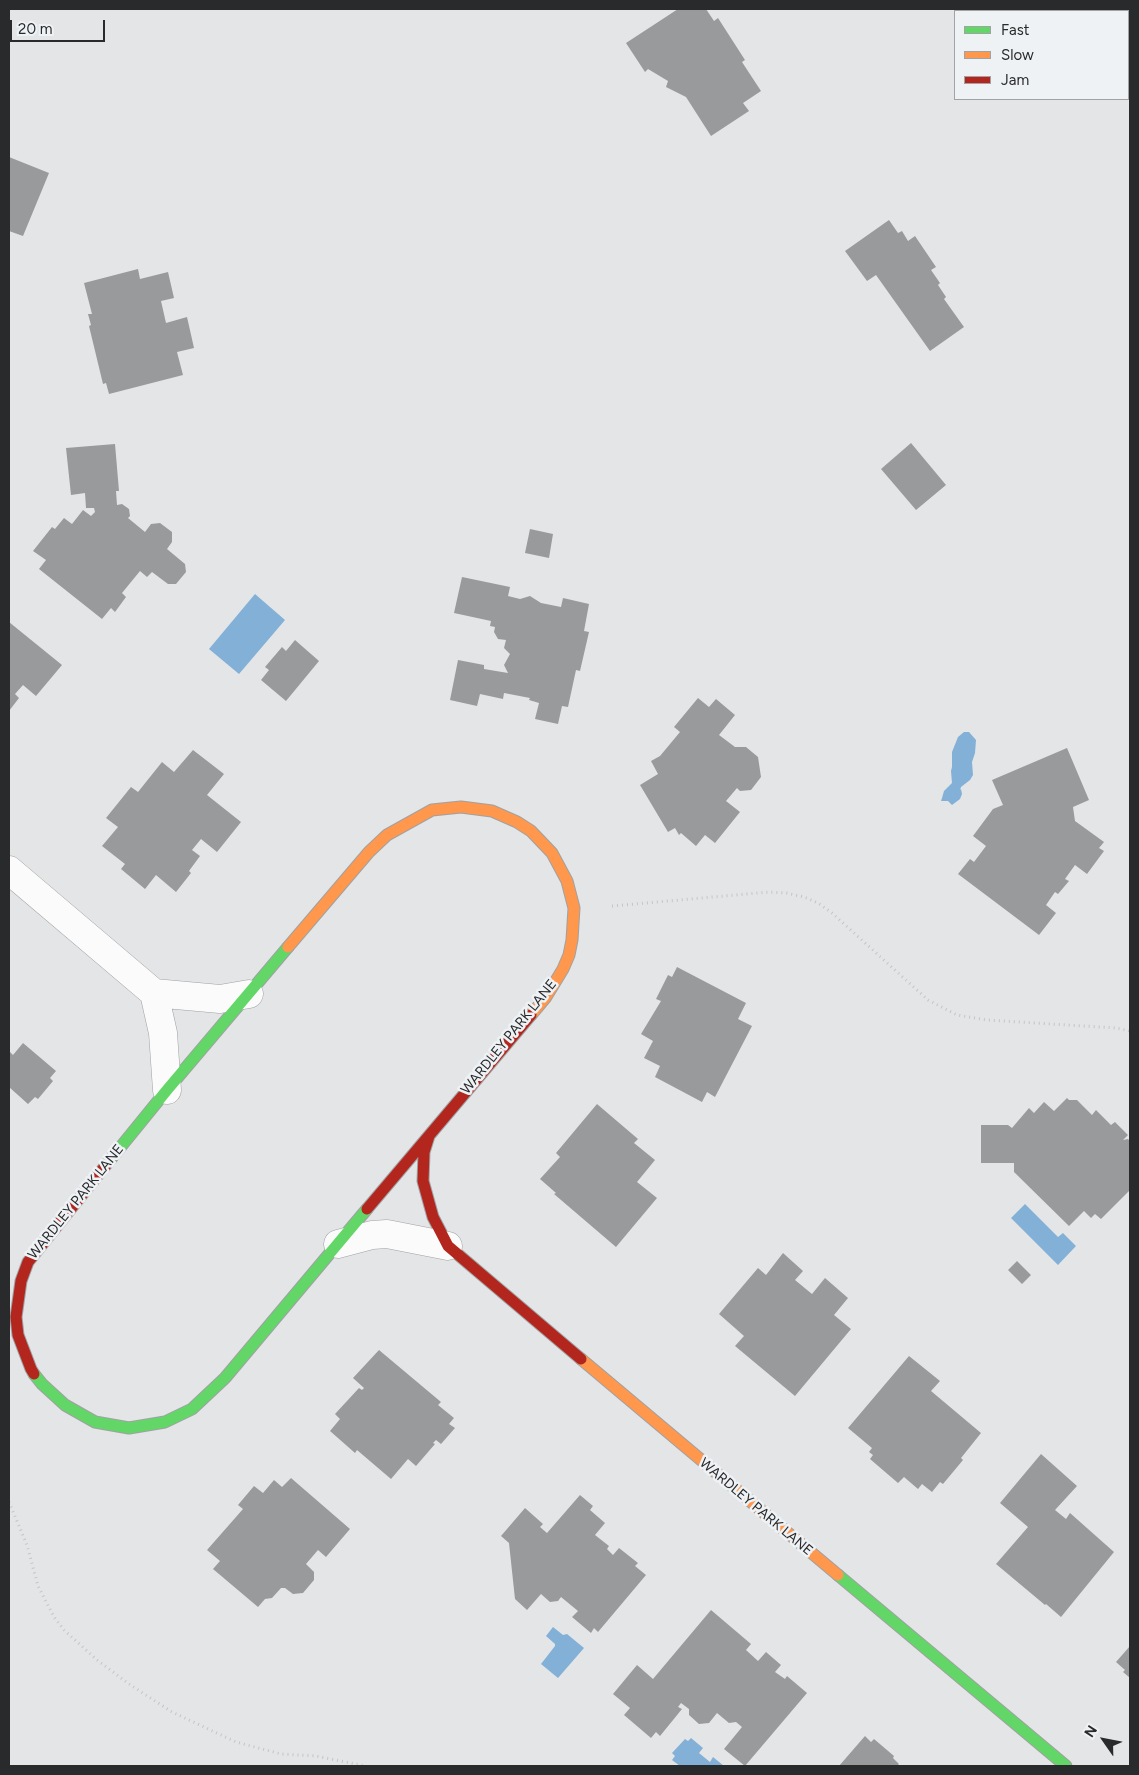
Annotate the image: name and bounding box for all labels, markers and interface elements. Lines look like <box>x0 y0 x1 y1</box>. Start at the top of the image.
scale bar <box>12 10 108 42</box>
legend <box>954 10 1129 100</box>
text: 20 m <box>18 20 52 38</box>
text: Fast <box>1001 21 1029 39</box>
text: Slow <box>1001 46 1034 64</box>
text: Jam <box>1001 71 1029 89</box>
street label: WARDLEY PARK LANE <box>458 976 560 1098</box>
street label: WARDLEY PARK LANE <box>25 1141 127 1263</box>
street label: WARDLEY PARK LANE <box>696 1455 816 1559</box>
north arrow <box>1079 1715 1129 1765</box>
text: N <box>1081 1722 1101 1741</box>

